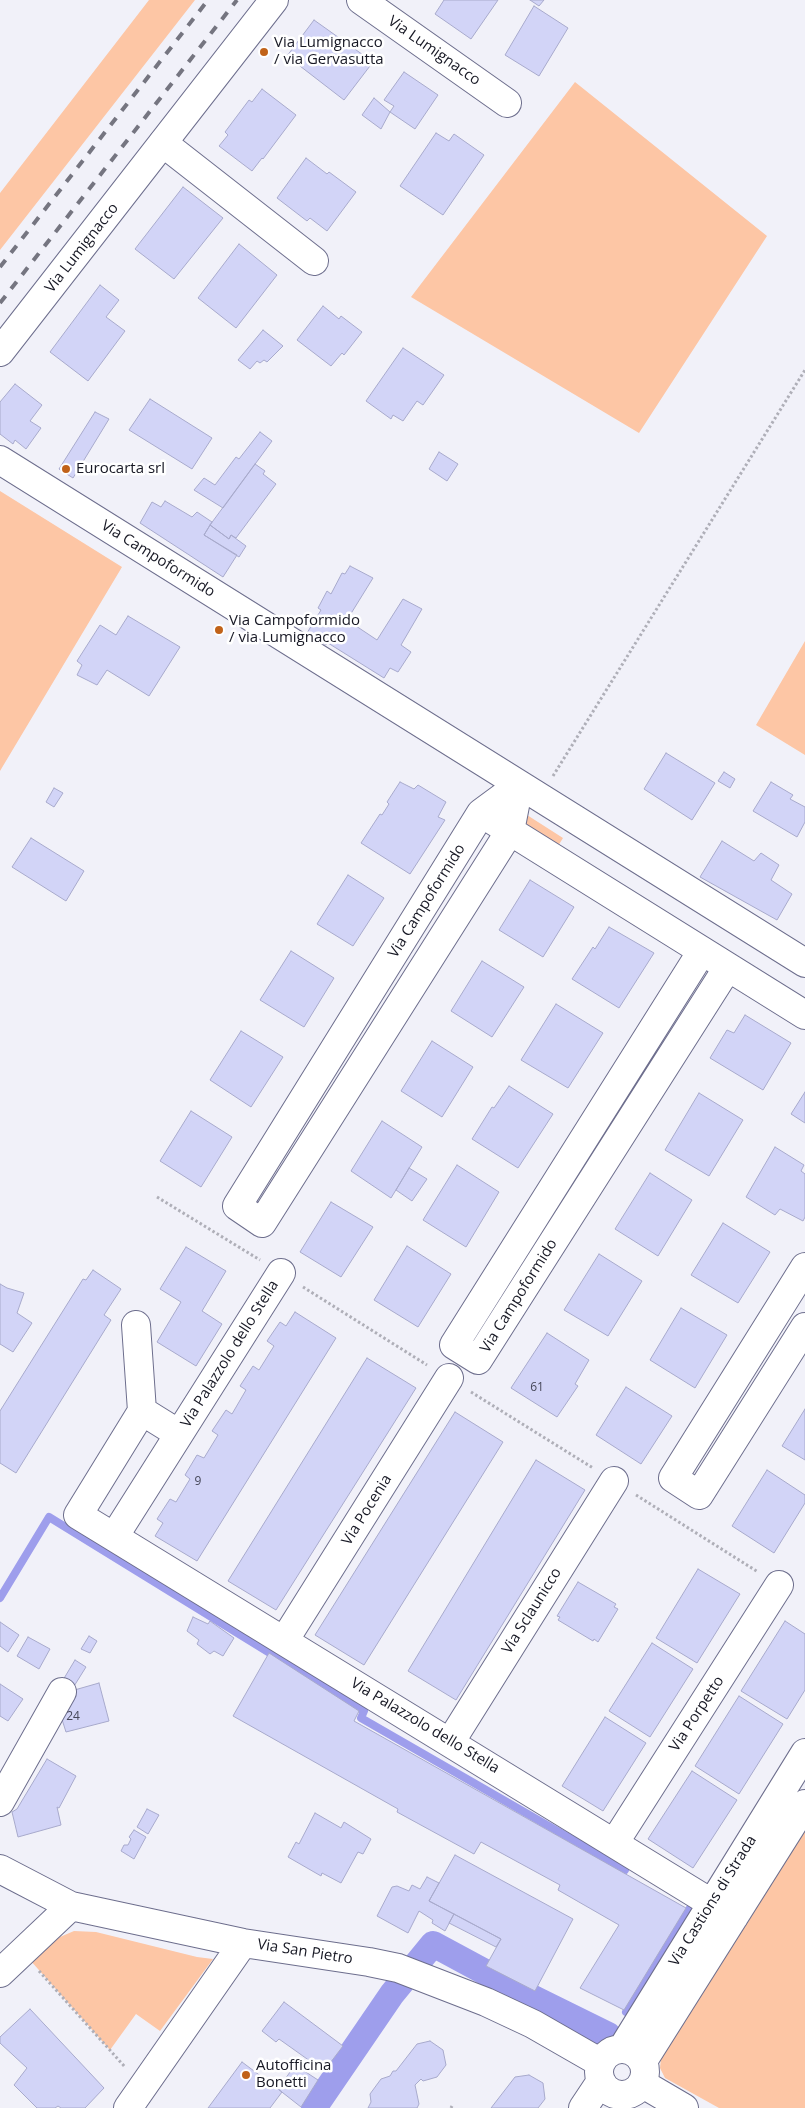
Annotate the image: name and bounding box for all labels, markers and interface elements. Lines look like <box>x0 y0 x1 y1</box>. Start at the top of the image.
street label: Via Lumignacco <box>384 12 484 90</box>
place label: Via Lumignacco / via Gervasutta <box>274 34 384 69</box>
marker: Via Lumignacco / via Gervasutta <box>258 46 270 58</box>
street label: Via Lumignacco <box>41 200 123 296</box>
place label: Eurocarta srl <box>76 460 165 478</box>
marker: Eurocarta srl <box>60 463 72 475</box>
street label: Via Campoformido <box>98 517 218 601</box>
place label: Via Campoformido / via Lumignacco <box>229 612 360 647</box>
marker: Via Campoformido / via Lumignacco <box>213 624 225 636</box>
street label: Via Campoformido <box>385 841 469 961</box>
street label: Via Campoformido <box>477 1236 561 1356</box>
street label: Via Palazzolo dello Stella <box>177 1277 283 1431</box>
house number: 61 <box>530 1381 544 1395</box>
street label: Via Pocenia <box>338 1471 396 1549</box>
house number: 9 <box>195 1475 201 1489</box>
street label: Via Sclaunicco <box>498 1565 566 1657</box>
street label: Via Porpetto <box>666 1673 728 1755</box>
street label: Via Palazzolo dello Stella <box>347 1674 503 1778</box>
house number: 24 <box>66 1710 80 1724</box>
street label: Via Castions di Strada <box>665 1832 761 1970</box>
street label: Via San Pietro <box>256 1936 354 1968</box>
place label: Autofficina Bonetti <box>256 2057 331 2092</box>
marker: Autofficina Bonetti <box>240 2069 252 2081</box>

